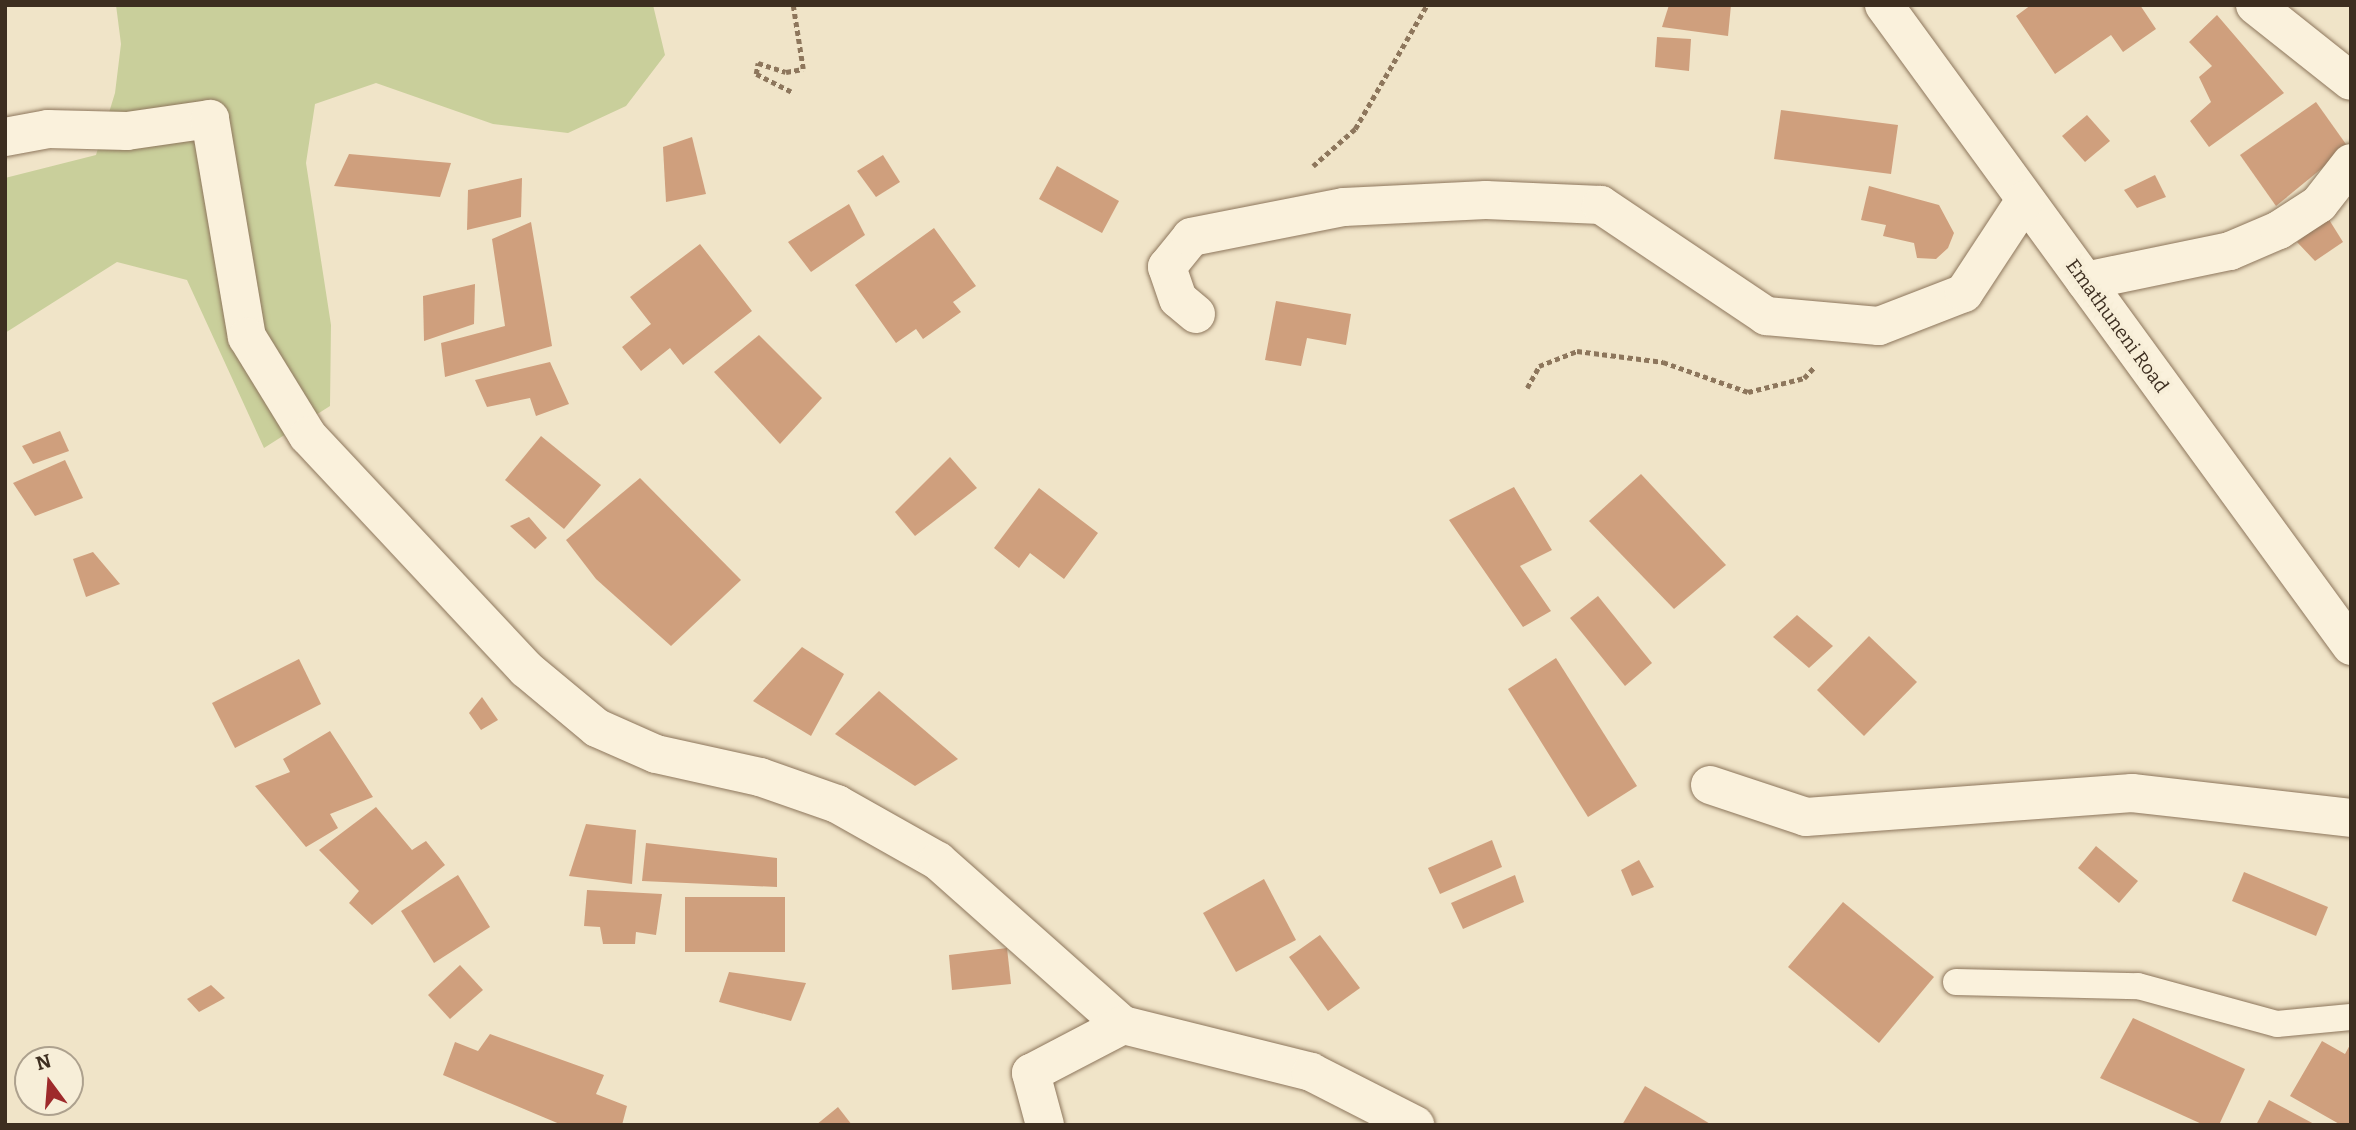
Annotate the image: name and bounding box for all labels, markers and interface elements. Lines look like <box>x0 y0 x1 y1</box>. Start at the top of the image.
street label: Emathuneni Road <box>2061 255 2173 397</box>
north arrow <box>14 1046 84 1116</box>
text: N <box>33 1049 54 1075</box>

